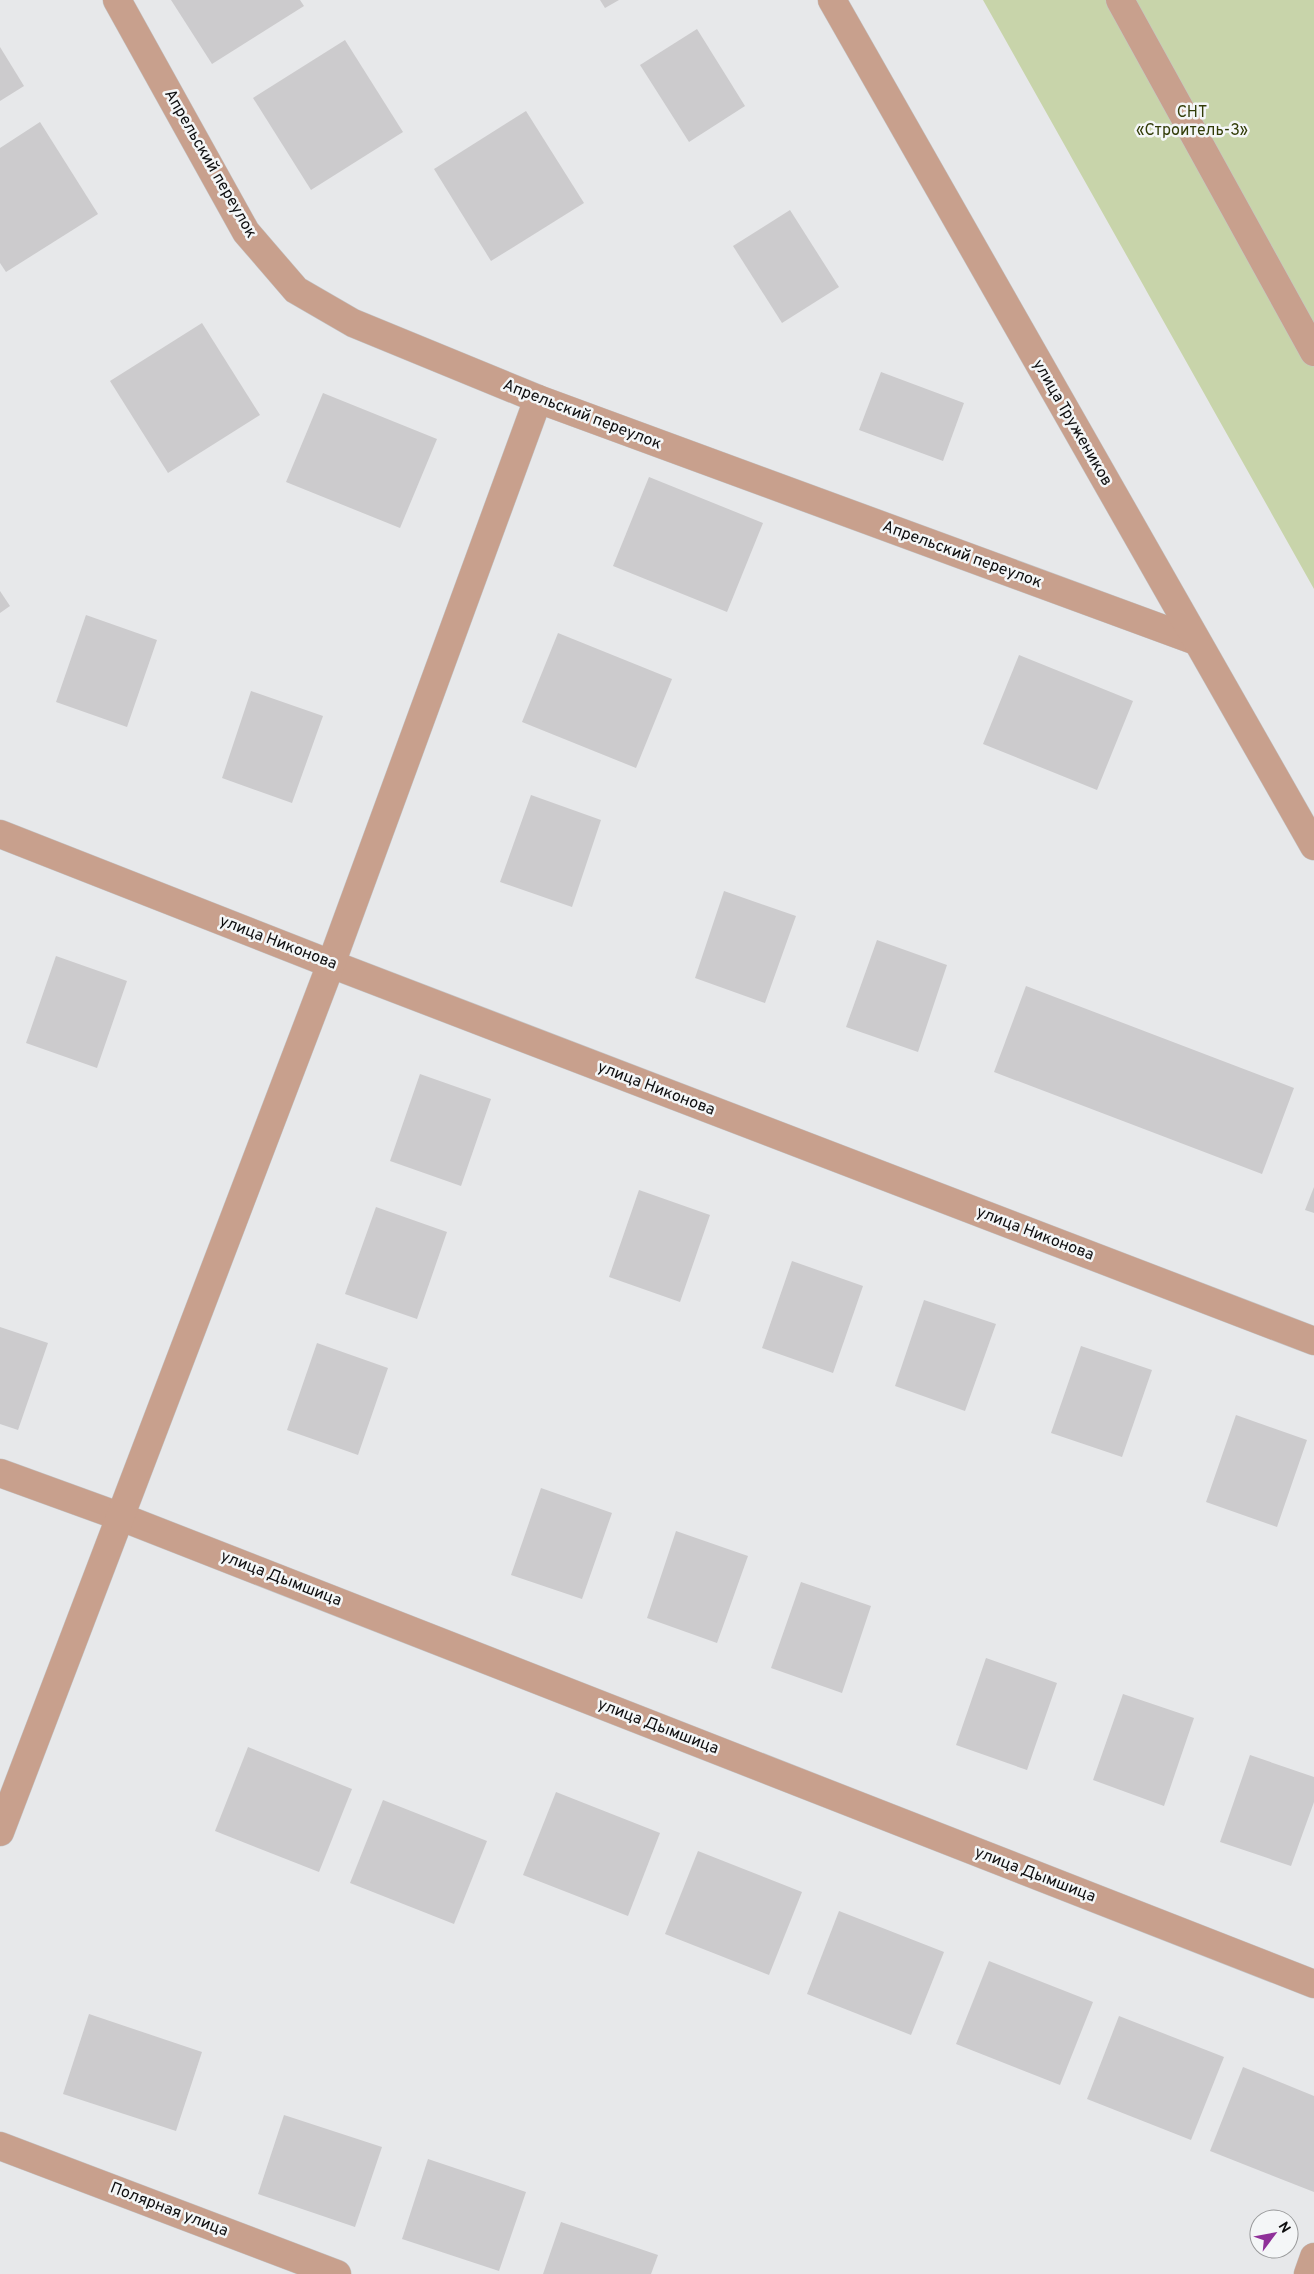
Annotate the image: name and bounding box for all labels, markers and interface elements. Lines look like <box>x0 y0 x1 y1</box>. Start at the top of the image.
street label: Апрельский переулок <box>159 86 261 242</box>
park label: СНТ «Строитель-3» <box>1136 103 1248 141</box>
street label: улица Тружеников <box>1028 356 1116 490</box>
street label: Апрельский переулок <box>500 375 664 455</box>
street label: Апрельский переулок <box>879 517 1045 593</box>
street label: улица Никонова <box>216 911 340 975</box>
street label: улица Никонова <box>594 1057 718 1121</box>
street label: улица Никонова <box>973 1202 1097 1266</box>
street label: улица Дымшица <box>218 1547 344 1611</box>
street label: улица Дымшица <box>595 1695 721 1759</box>
street label: улица Дымшица <box>972 1843 1098 1907</box>
street label: Полярная улица <box>107 2178 231 2242</box>
north arrow <box>1249 2209 1299 2259</box>
text: N <box>1274 2219 1294 2237</box>

